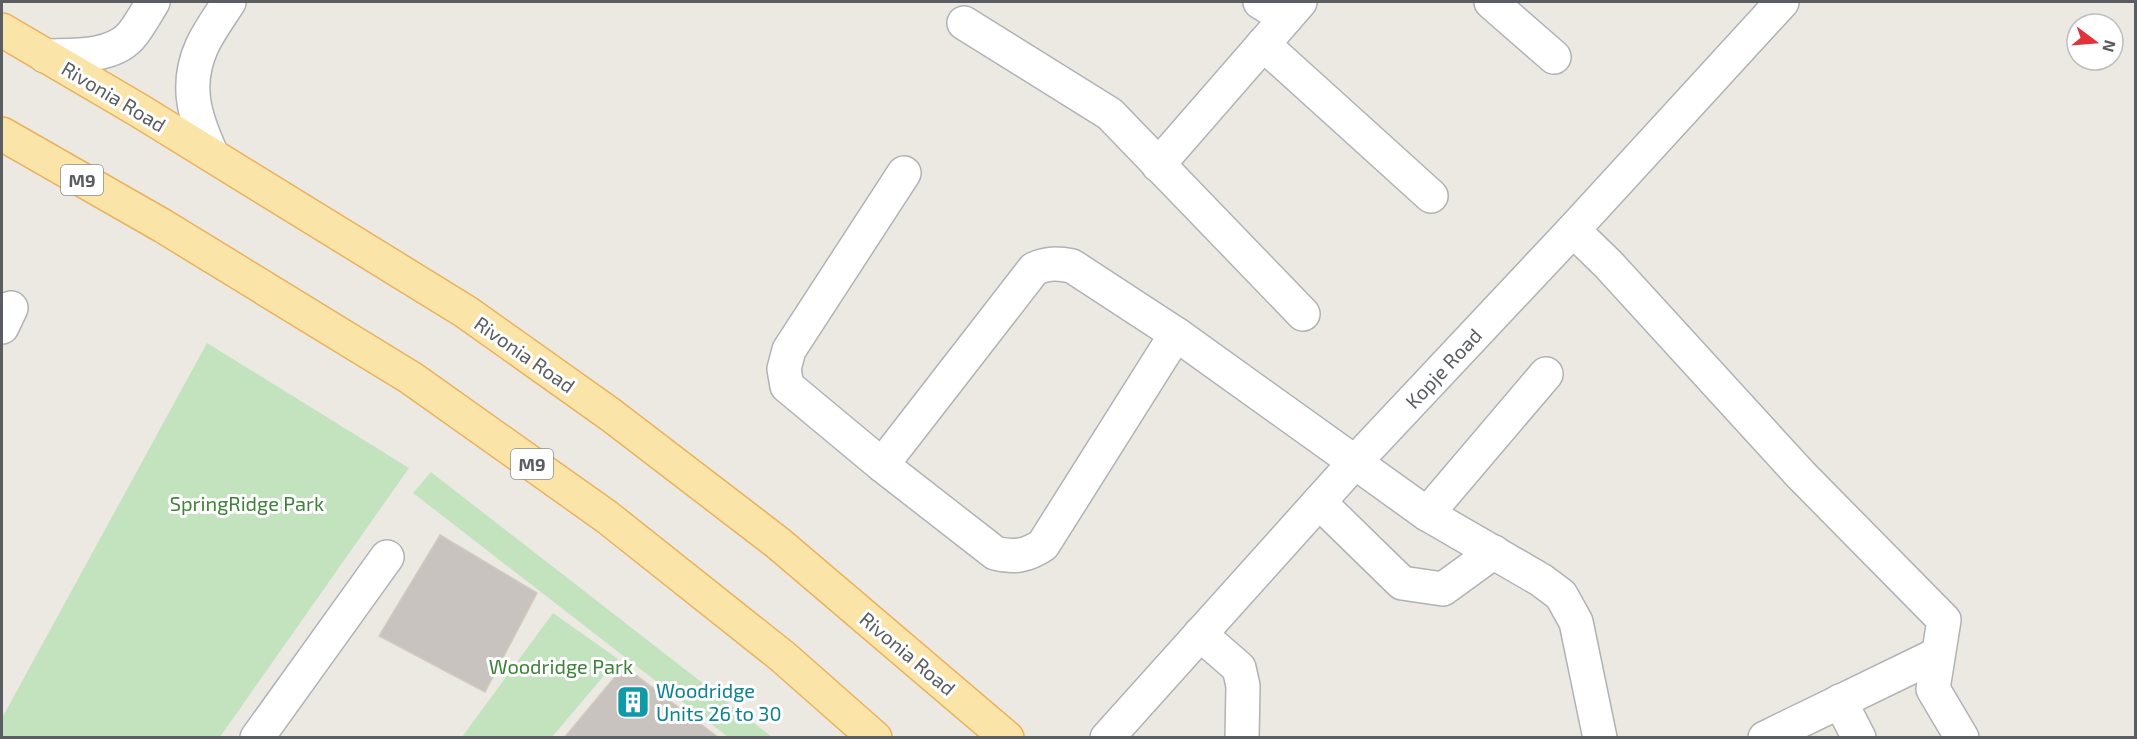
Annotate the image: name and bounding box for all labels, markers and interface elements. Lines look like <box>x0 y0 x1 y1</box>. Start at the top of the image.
north arrow <box>2065 12 2125 72</box>
text: N <box>2099 38 2121 54</box>
street label: Rivonia Road <box>58 56 170 136</box>
road number: M9 <box>61 165 103 195</box>
street label: Rivonia Road <box>470 311 580 397</box>
street label: Kopje Road <box>1400 323 1486 413</box>
road number: M9 <box>511 449 553 479</box>
park label: SpringRidge Park <box>170 491 324 515</box>
street label: Rivonia Road <box>855 606 961 700</box>
park label: Woodridge Park <box>489 654 633 678</box>
place label: Woodridge Units 26 to 30 <box>656 678 782 725</box>
building icon: Woodridge Units 26 to 30 <box>615 684 651 720</box>

